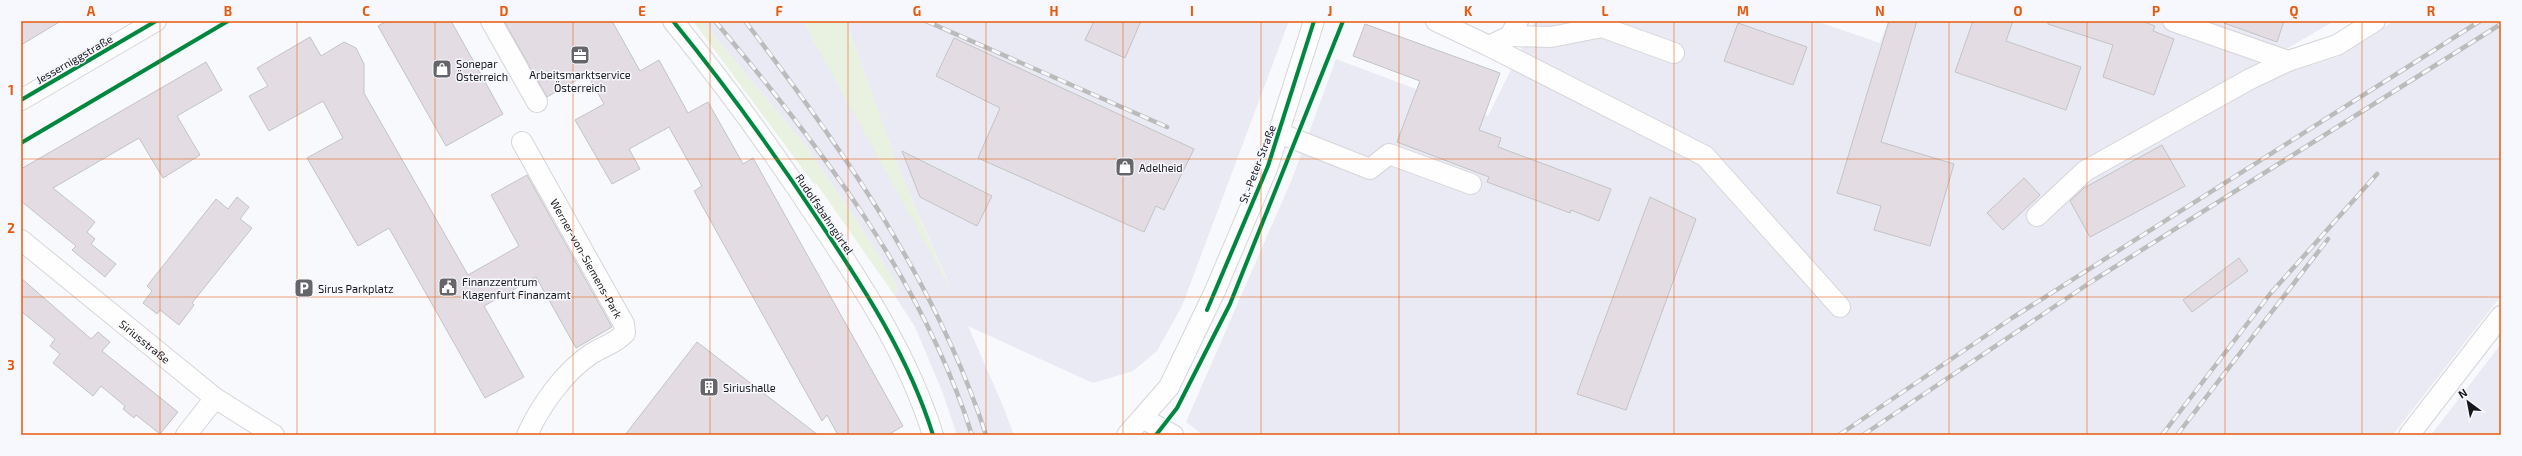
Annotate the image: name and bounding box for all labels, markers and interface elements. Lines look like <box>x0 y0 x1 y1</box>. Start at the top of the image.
text: A <box>87 3 96 19</box>
text: B <box>224 3 232 19</box>
text: C <box>362 3 370 19</box>
text: D <box>500 3 509 19</box>
text: E <box>638 3 646 19</box>
text: F <box>775 3 783 19</box>
text: G <box>913 3 921 19</box>
text: H <box>1050 3 1059 19</box>
text: I <box>1190 3 1194 19</box>
text: J <box>1328 3 1332 19</box>
text: K <box>1464 3 1473 19</box>
text: L <box>1602 3 1609 19</box>
text: M <box>1737 3 1749 19</box>
text: N <box>1875 3 1885 19</box>
text: O <box>2014 3 2023 19</box>
text: P <box>2152 3 2160 19</box>
text: Q <box>2290 3 2299 20</box>
text: R <box>2427 3 2436 19</box>
street label: Jesserniggstraße <box>33 32 115 86</box>
office icon: Arbeitsmarktservice Österreich <box>569 44 591 66</box>
place label: Sonepar Österreich <box>456 57 508 83</box>
shop icon: Sonepar Österreich <box>431 58 453 80</box>
place label: Arbeitsmarktservice Österreich <box>529 68 631 94</box>
text: 1 <box>8 82 14 98</box>
street label: St.-Peter-Straße <box>1236 123 1278 205</box>
shop icon: Adelheid <box>1114 156 1136 178</box>
place label: Adelheid <box>1139 161 1183 174</box>
street label: Rudolfsbahngürtel <box>793 171 857 257</box>
street label: Werner-von-Siemens-Park <box>548 196 626 320</box>
text: 2 <box>7 220 15 236</box>
place label: Finanzzentrum Klagenfurt Finanzamt <box>462 275 571 301</box>
public building icon: Finanzzentrum Klagenfurt Finanzamt <box>437 276 459 298</box>
parking icon: Sirus Parkplatz <box>293 277 315 299</box>
place label: Sirus Parkplatz <box>318 282 394 295</box>
street label: Siriusstraße <box>117 317 173 366</box>
text: 3 <box>7 357 15 373</box>
building icon: Siriushalle <box>698 376 720 398</box>
place label: Siriushalle <box>723 381 776 394</box>
north arrow <box>2448 382 2488 422</box>
text: N <box>2456 385 2469 401</box>

